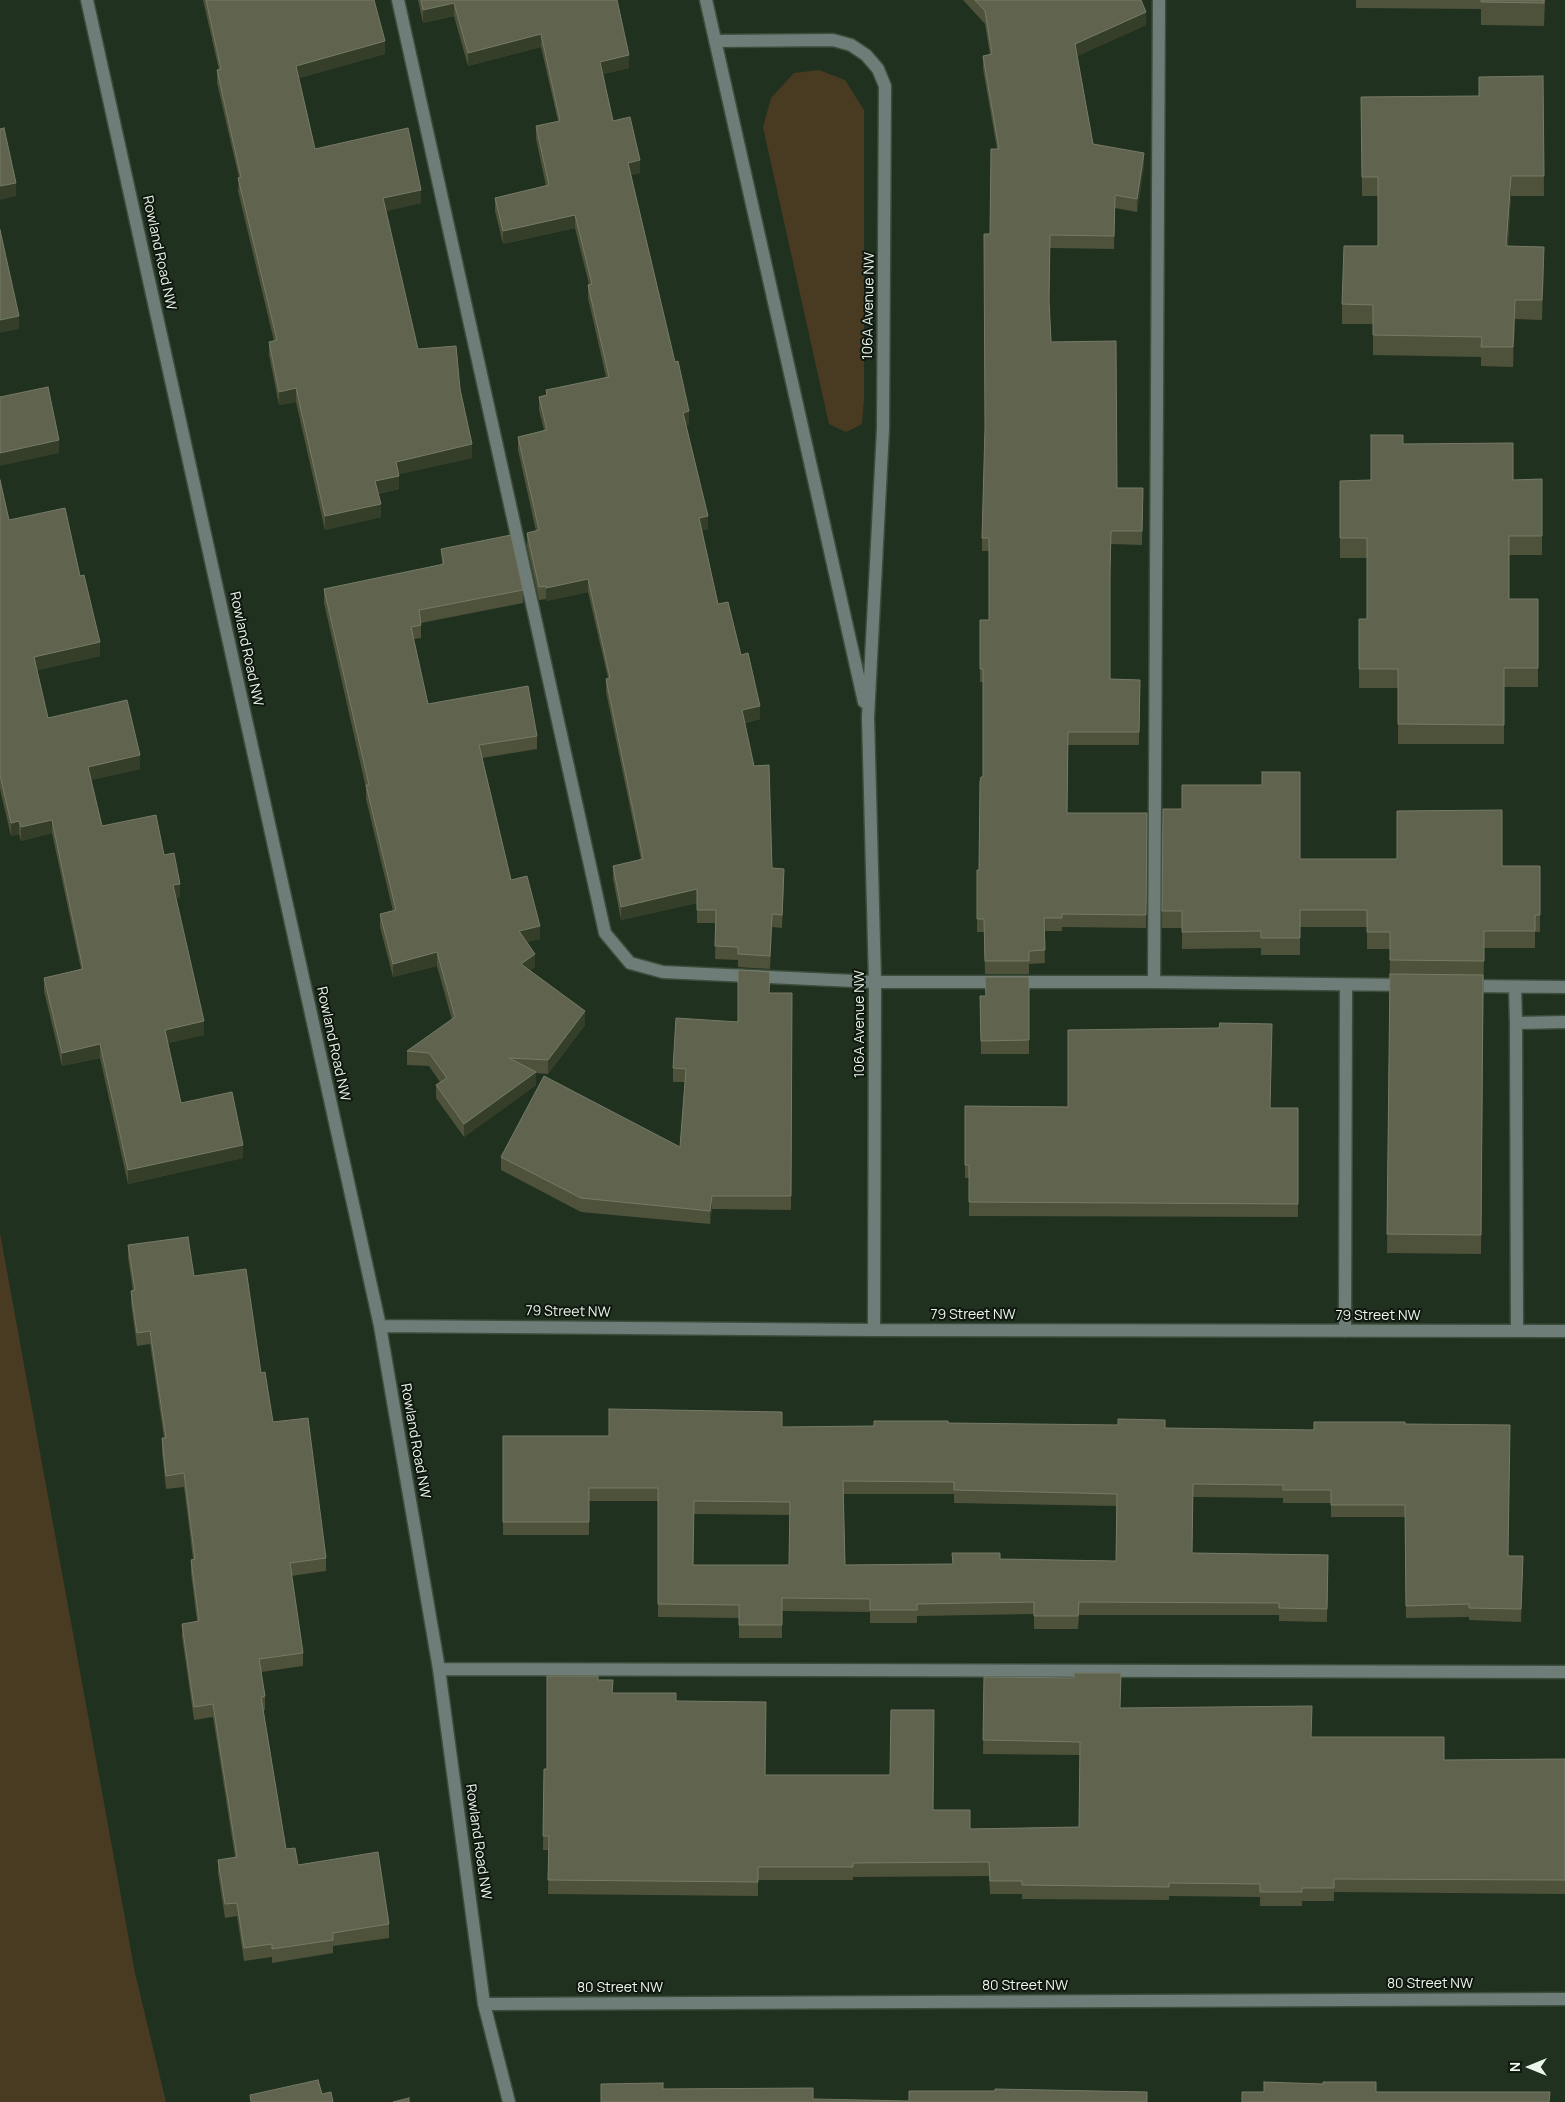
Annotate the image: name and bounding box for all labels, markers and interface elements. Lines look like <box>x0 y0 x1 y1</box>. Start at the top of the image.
street label: Rowland Road NW <box>139 194 179 312</box>
street label: 106A Avenue NW <box>860 252 878 360</box>
street label: Rowland Road NW <box>226 590 266 708</box>
street label: 106A Avenue NW <box>852 970 868 1078</box>
street label: Rowland Road NW <box>313 985 353 1103</box>
street label: 79 Street NW <box>525 1303 611 1321</box>
street label: 79 Street NW <box>930 1307 1016 1323</box>
street label: 79 Street NW <box>1335 1308 1421 1324</box>
street label: Rowland Road NW <box>397 1382 433 1500</box>
street label: Rowland Road NW <box>462 1783 494 1901</box>
street label: 80 Street NW <box>1387 1976 1473 1992</box>
street label: 80 Street NW <box>982 1978 1068 1994</box>
street label: 80 Street NW <box>577 1980 663 1996</box>
north arrow <box>1505 2042 1555 2092</box>
text: N <box>1505 2062 1524 2072</box>

